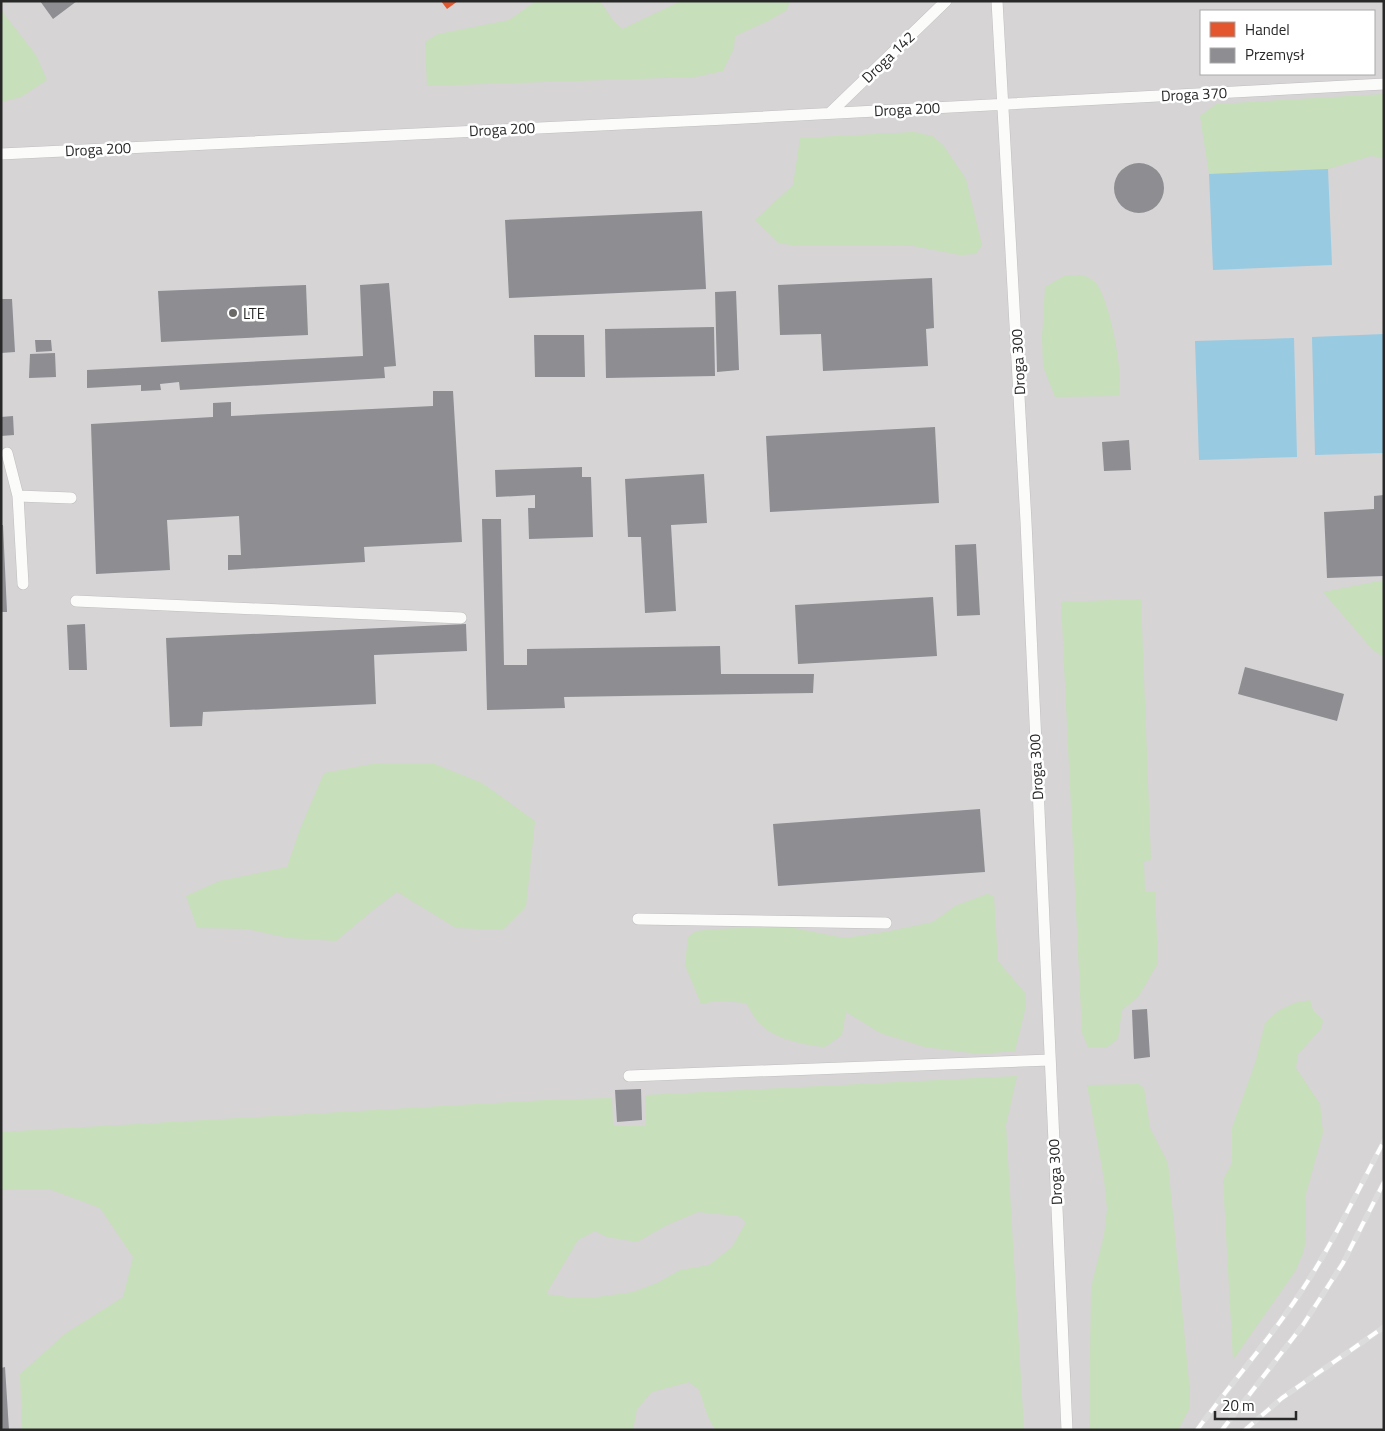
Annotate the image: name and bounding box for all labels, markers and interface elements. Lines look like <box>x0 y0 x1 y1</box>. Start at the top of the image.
legend <box>1200 10 1375 75</box>
text: Handel <box>1245 18 1290 41</box>
street label: Droga 142 <box>856 26 920 88</box>
text: Przemysł <box>1245 43 1305 66</box>
street label: Droga 370 <box>1160 81 1228 107</box>
street label: Droga 200 <box>873 96 941 122</box>
street label: Droga 200 <box>468 116 536 142</box>
street label: Droga 200 <box>64 136 132 162</box>
place label: LTE <box>243 302 265 325</box>
marker: LTE <box>227 307 239 319</box>
street label: Droga 300 <box>1005 328 1031 396</box>
street label: Droga 300 <box>1023 733 1049 801</box>
street label: Droga 300 <box>1042 1138 1068 1206</box>
scale bar <box>1215 1388 1296 1420</box>
text: 20 m <box>1222 1394 1255 1417</box>

